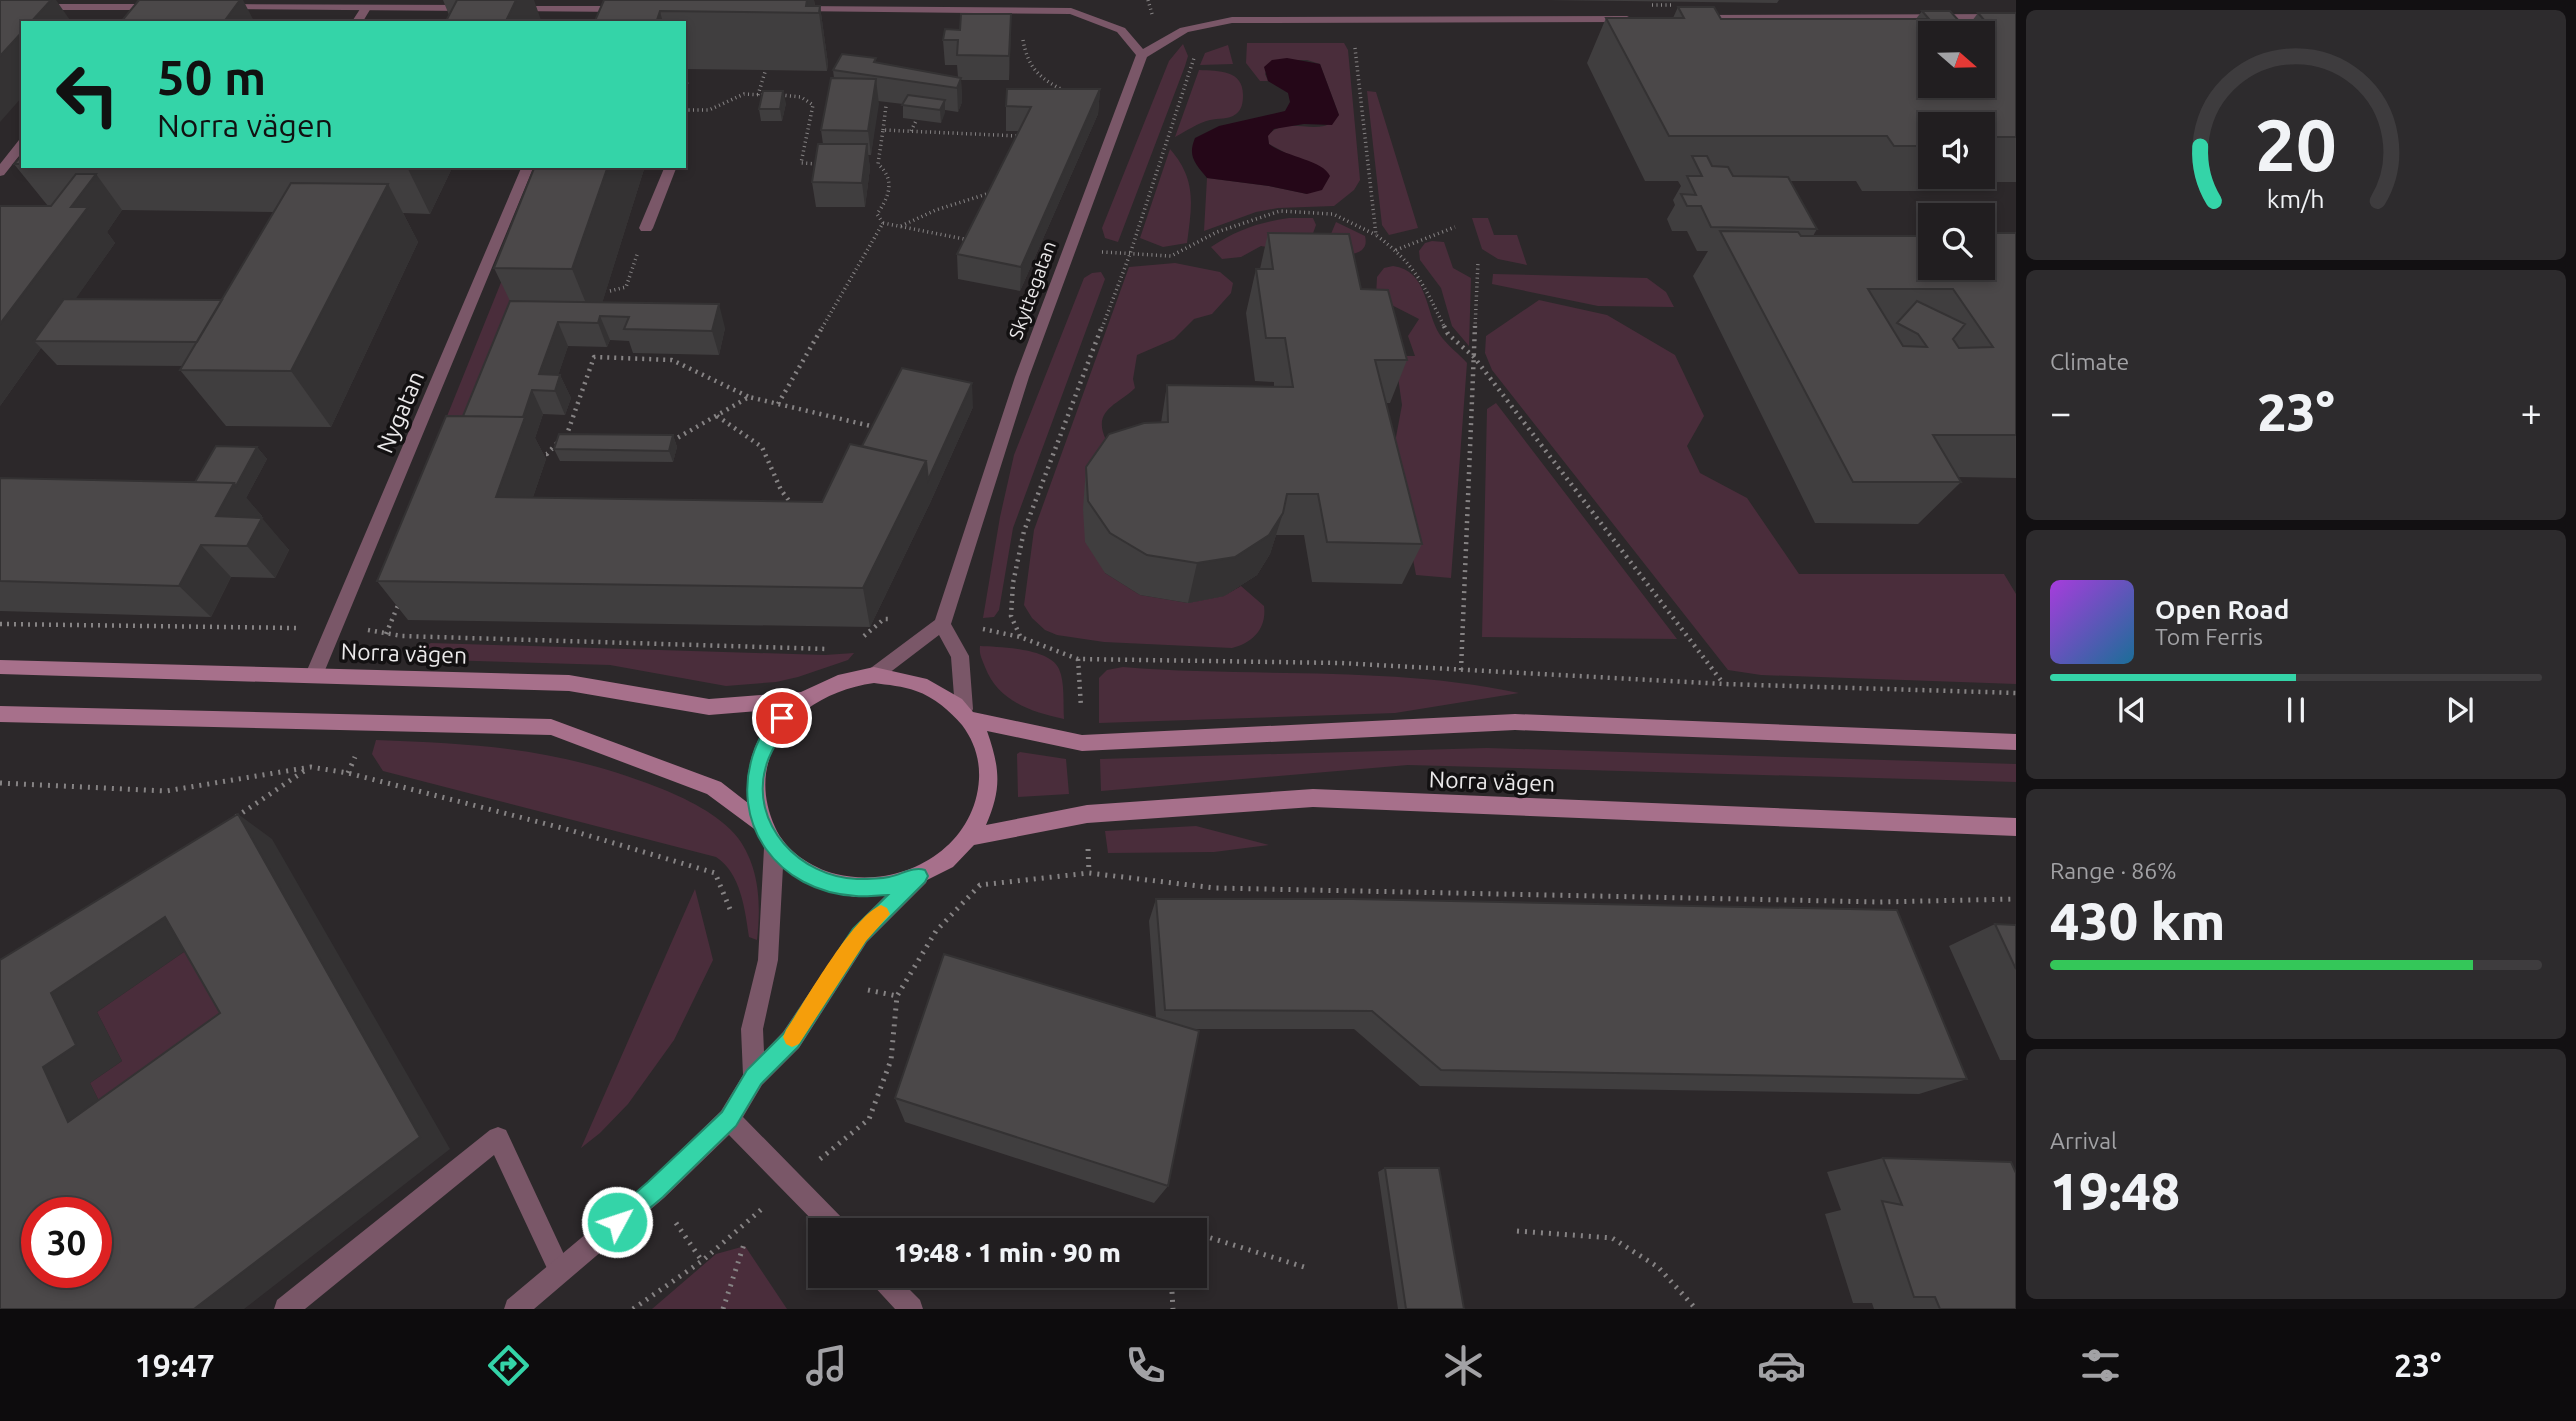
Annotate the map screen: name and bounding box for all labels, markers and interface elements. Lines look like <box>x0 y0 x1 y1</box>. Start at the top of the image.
north arrow <box>1918 21 1995 98</box>
map controls <box>1918 21 1995 280</box>
icon: left <box>42 49 133 140</box>
text: 50 m <box>157 49 266 104</box>
text: 20 <box>2255 103 2337 185</box>
text: Norra vägen <box>157 107 333 143</box>
button: sound <box>1918 112 1995 189</box>
text: km/h <box>2267 185 2325 213</box>
button: search <box>1918 203 1995 280</box>
street label: Skyttegatan <box>1004 238 1060 342</box>
text: Climate <box>2050 349 2129 374</box>
street label: Nygatan <box>372 367 428 457</box>
text: 23° <box>2257 383 2335 441</box>
text: − <box>2050 391 2071 433</box>
text: + <box>2521 391 2542 433</box>
text: Open Road <box>2155 595 2289 624</box>
text: Tom Ferris <box>2155 624 2263 649</box>
street label: Norra vägen <box>340 638 468 668</box>
pin <box>752 688 812 748</box>
icon: previous <box>2113 691 2151 729</box>
icon: pause <box>2277 691 2315 729</box>
icon: next <box>2441 691 2479 729</box>
icon: arrive <box>763 699 801 737</box>
street label: Norra vägen <box>1428 766 1556 796</box>
text: Range · 86% <box>2050 858 2177 883</box>
text: 430 km <box>2050 892 2225 950</box>
text: Arrival <box>2050 1128 2117 1153</box>
text: 19:48 <box>2050 1162 2180 1220</box>
position arrow <box>580 1185 654 1259</box>
speed limit sign: 30 <box>21 1197 112 1288</box>
text: 19:48 · 1 min · 90 m <box>894 1238 1121 1267</box>
icon: directions <box>484 1341 533 1390</box>
icon: music <box>802 1341 851 1390</box>
icon: phone <box>1121 1341 1170 1390</box>
icon: climate <box>1439 1341 1488 1390</box>
icon: car <box>1757 1341 1806 1390</box>
icon: filters <box>2076 1341 2125 1390</box>
text: 19:47 <box>135 1347 215 1383</box>
text: 23° <box>2394 1347 2441 1383</box>

